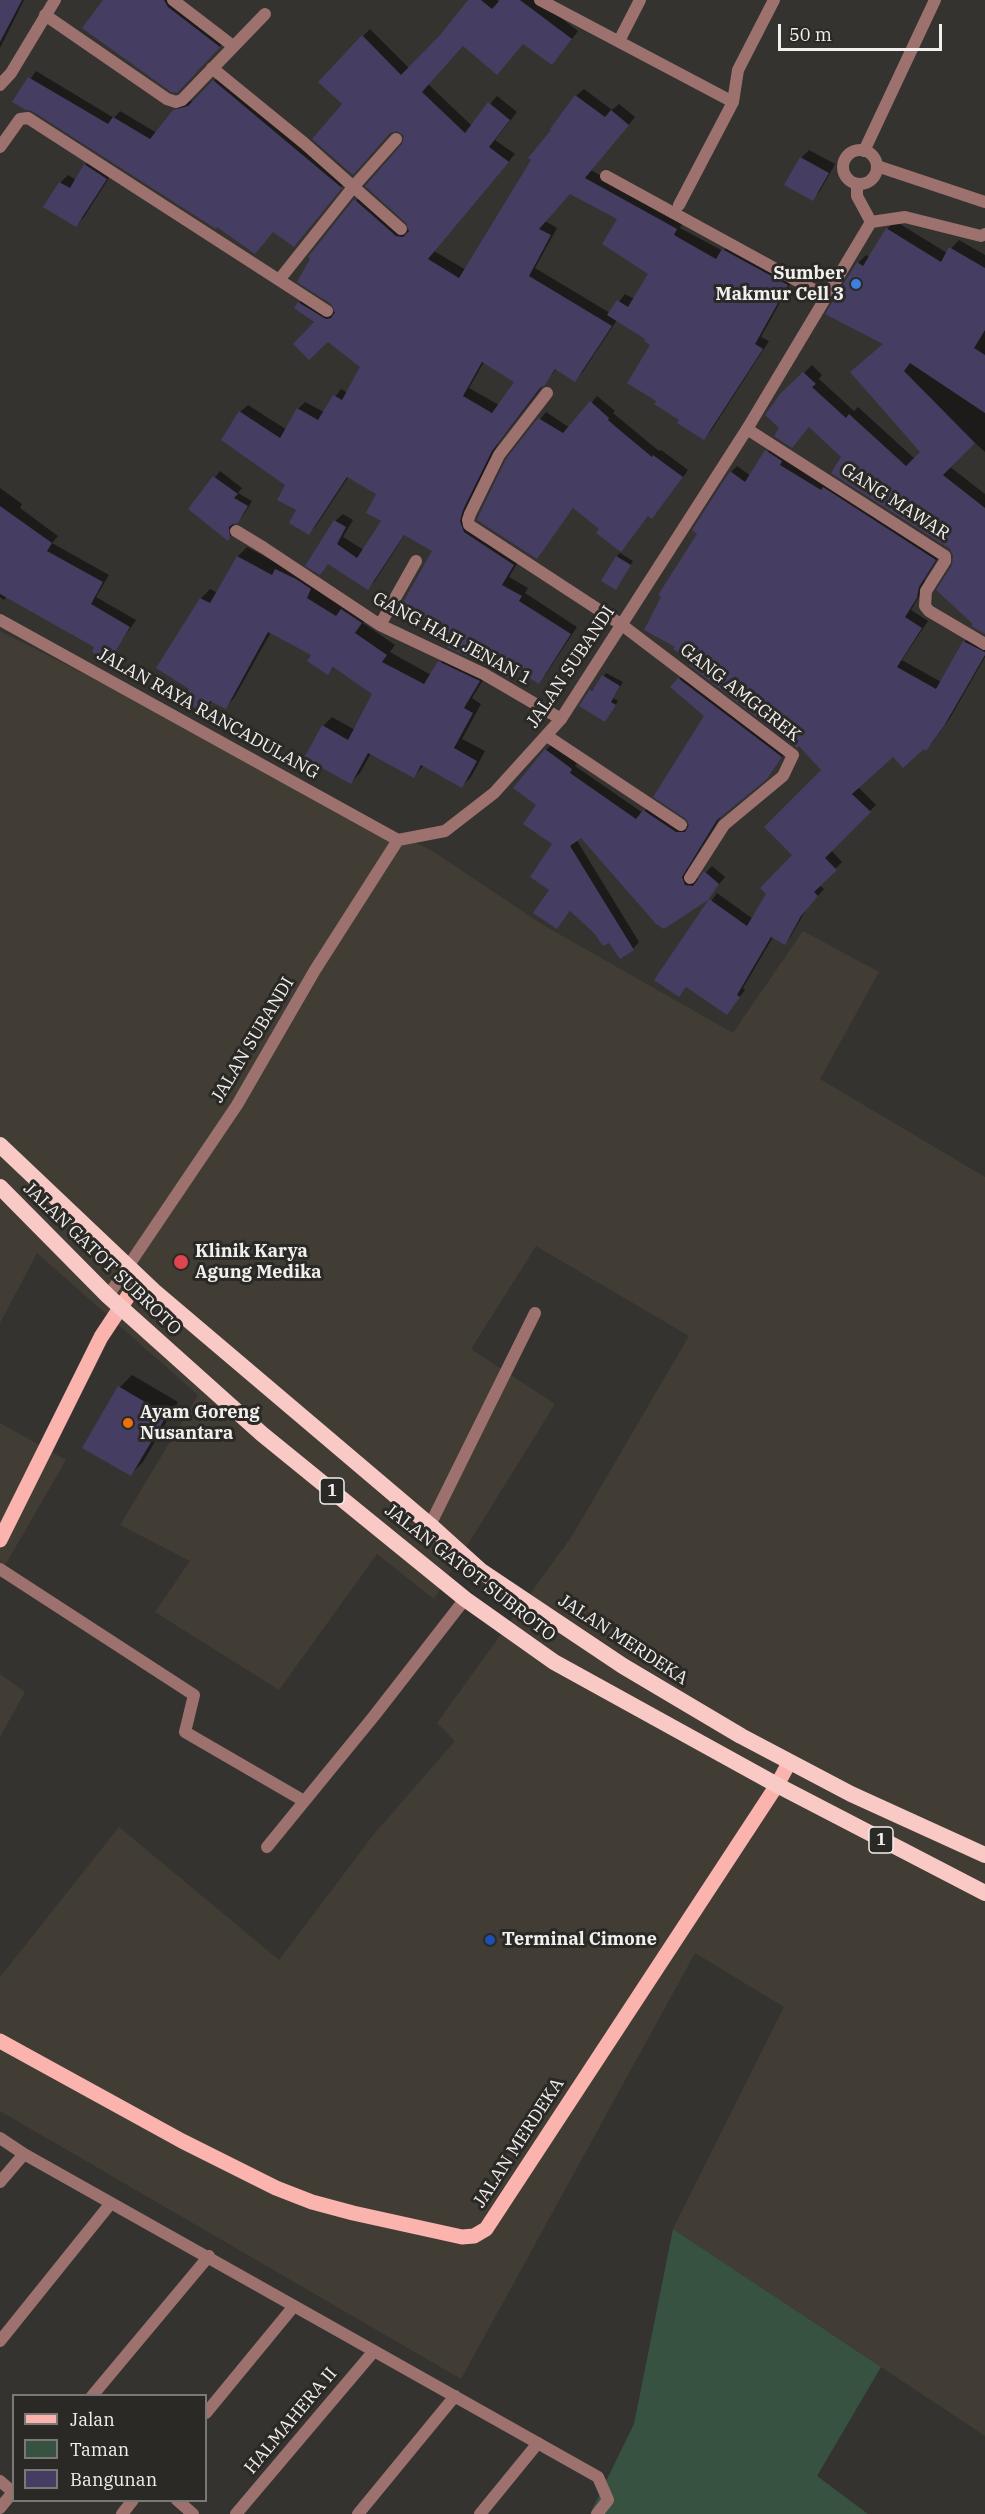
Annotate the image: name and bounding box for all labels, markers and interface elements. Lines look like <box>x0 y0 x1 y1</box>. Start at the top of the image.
scale bar <box>781 12 944 50</box>
text: 50 m <box>789 23 832 46</box>
place label: Sumber Makmur Cell 3 <box>716 263 844 306</box>
marker: Sumber Makmur Cell 3 <box>849 277 863 291</box>
street label: GANG MAWAR <box>837 459 953 545</box>
street label: GANG HAJI JENAN 1 <box>369 588 535 690</box>
street label: JALAN SUBANDI <box>522 602 620 732</box>
street label: GANG AMGGREK <box>675 639 805 747</box>
street label: JALAN RAYA RANCADULANG <box>93 644 323 784</box>
street label: JALAN SUBANDI <box>207 973 299 1107</box>
street label: JALAN GATOT SUBROTO <box>19 1178 185 1340</box>
place label: Klinik Karya Agung Medika <box>195 1241 322 1284</box>
marker: Klinik Karya Agung Medika <box>172 1253 190 1271</box>
place label: Ayam Goreng Nusantara <box>140 1402 260 1444</box>
marker: Ayam Goreng Nusantara <box>121 1416 135 1430</box>
road number: 1 <box>320 1478 344 1504</box>
street label: JALAN GATOT SUBROTO <box>380 1500 560 1646</box>
street label: JALAN MERDEKA <box>554 1590 692 1690</box>
road number: 1 <box>869 1827 893 1853</box>
place label: Terminal Cimone <box>502 1929 657 1951</box>
marker: Terminal Cimone <box>483 1933 497 1947</box>
street label: JALAN MERDEKA <box>469 2074 569 2212</box>
street label: HALMAHERA II <box>240 2363 342 2479</box>
legend <box>12 2394 207 2502</box>
text: Jalan <box>70 2408 115 2431</box>
text: Taman <box>70 2438 129 2461</box>
text: Bangunan <box>70 2468 157 2491</box>

